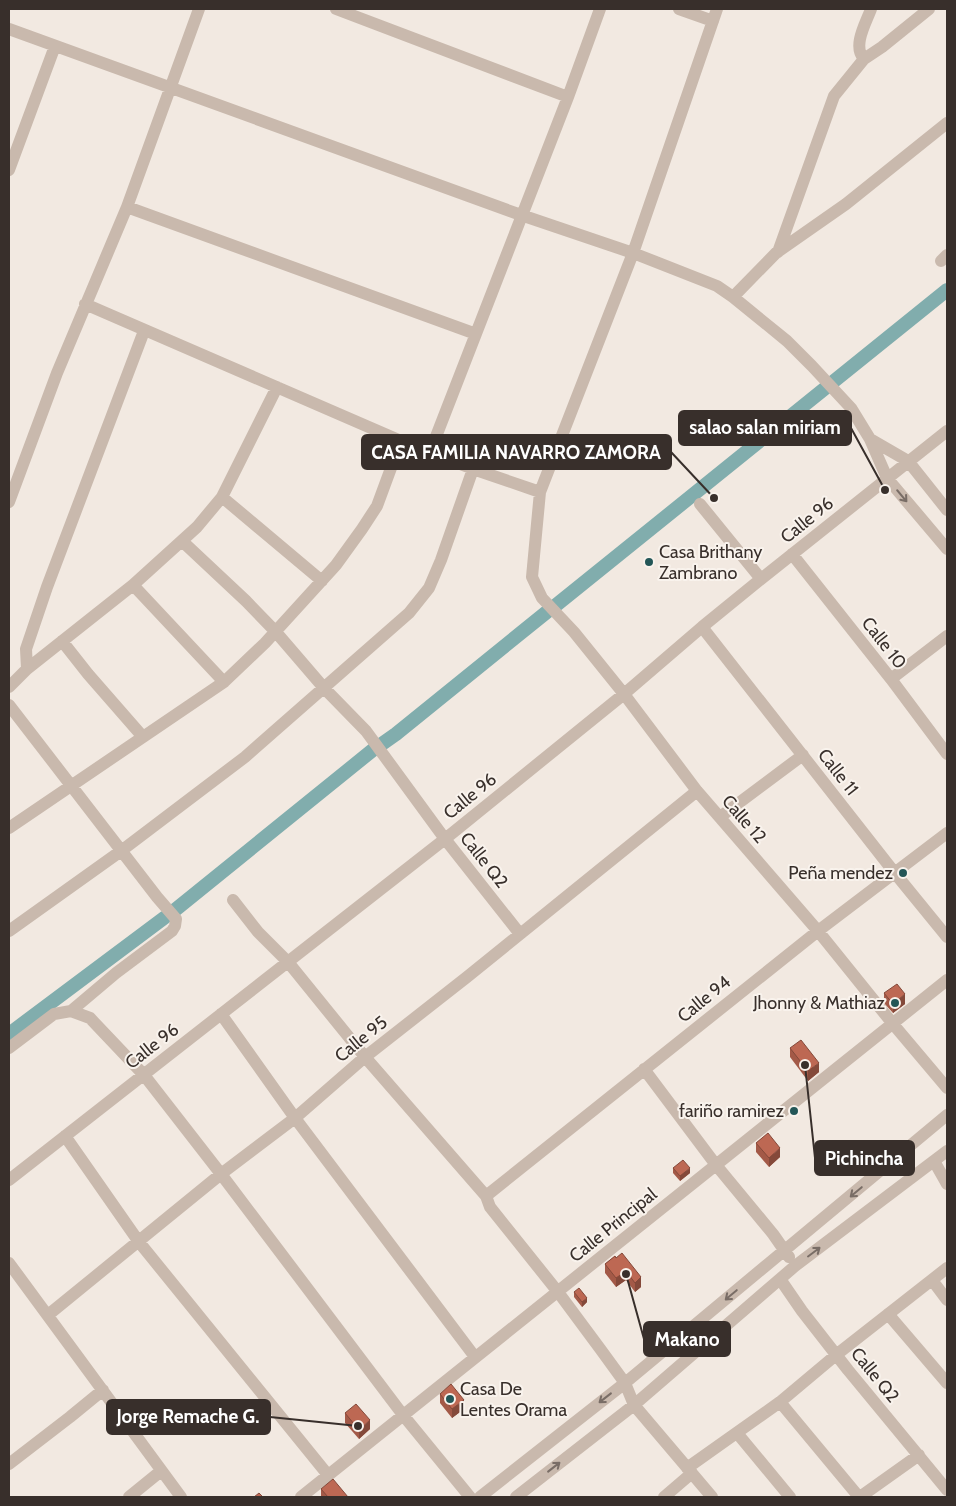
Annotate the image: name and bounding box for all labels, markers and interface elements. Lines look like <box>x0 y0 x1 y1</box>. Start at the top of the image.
callout: salao salan miriam <box>679 411 851 445</box>
text: salao salan miriam <box>689 416 841 439</box>
callout: CASA FAMILIA NAVARRO ZAMORA <box>362 435 671 469</box>
text: CASA FAMILIA NAVARRO ZAMORA <box>371 441 661 464</box>
one-way arrow <box>897 489 908 502</box>
street label: Calle 96 <box>776 492 838 548</box>
place label: Casa Brithany Zambrano <box>659 541 762 584</box>
marker: Casa Brithany Zambrano <box>643 556 655 568</box>
street label: Calle 10 <box>857 613 911 673</box>
street label: Calle 11 <box>813 744 863 800</box>
street label: Calle 96 <box>439 768 501 824</box>
street label: Calle 12 <box>717 790 771 848</box>
street label: Calle Q2 <box>455 828 513 892</box>
place label: Peña mendez <box>788 862 894 884</box>
marker: Peña mendez <box>897 867 909 879</box>
street label: Calle 94 <box>673 971 735 1027</box>
place label: Jhonny & Mathiaz <box>752 992 886 1014</box>
marker: Jhonny & Mathiaz <box>889 997 901 1009</box>
street label: Calle 95 <box>330 1011 392 1067</box>
street label: Calle 96 <box>121 1018 183 1074</box>
place label: fariño ramirez <box>679 1100 785 1122</box>
marker: fariño ramirez <box>788 1105 800 1117</box>
callout: Pichincha <box>815 1141 914 1175</box>
text: Pichincha <box>825 1147 904 1170</box>
street label: Calle Principal <box>565 1183 662 1267</box>
one-way arrow <box>850 1186 863 1197</box>
one-way arrow <box>807 1246 820 1257</box>
one-way arrow <box>725 1290 738 1301</box>
callout: Makano <box>644 1322 730 1356</box>
text: Makano <box>654 1328 720 1351</box>
street label: Calle Q2 <box>846 1343 904 1407</box>
place label: Casa De Lentes Orama <box>460 1378 567 1421</box>
marker: Casa De Lentes Orama <box>444 1393 456 1405</box>
one-way arrow <box>599 1393 612 1404</box>
callout: Jorge Remache G. <box>107 1400 270 1434</box>
text: Jorge Remache G. <box>116 1405 259 1428</box>
one-way arrow <box>547 1462 560 1473</box>

